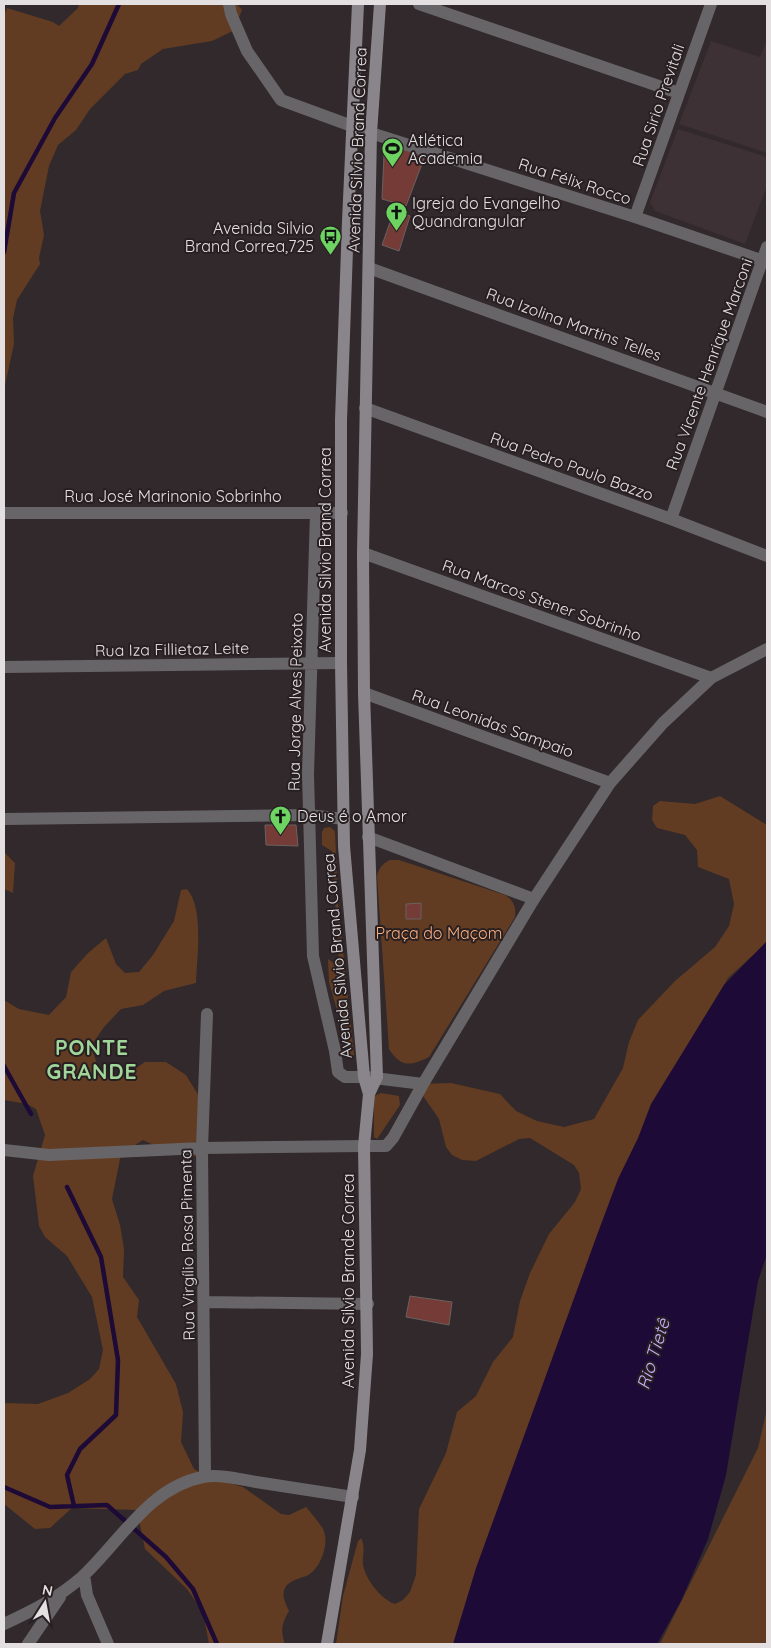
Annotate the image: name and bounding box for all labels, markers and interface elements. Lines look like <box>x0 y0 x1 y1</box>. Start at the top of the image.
street label: Rua Sirio Previtali <box>628 41 688 169</box>
street label: Avenida Silvio Brand Correa <box>343 47 371 253</box>
place label: Atlética Academia <box>408 130 483 168</box>
sports icon: Atlética Academia <box>380 137 404 168</box>
street label: Rua Félix Rocco <box>516 153 634 209</box>
place label: Igreja do Evangelho Quandrangular <box>412 193 560 231</box>
church icon: Igreja do Evangelho Quandrangular <box>384 200 408 231</box>
place label: Avenida Silvio Brand Correa,725 <box>185 218 314 256</box>
bus stop icon: Avenida Silvio Brand Correa,725 <box>318 225 342 256</box>
street label: Rua Vicente Henrique Marconi <box>661 255 757 473</box>
street label: Rua Izolina Martins Telles <box>484 283 664 365</box>
street label: Rua Pedro Paulo Bazzo <box>488 427 656 505</box>
street label: Avenida Silvio Brand Correa <box>315 447 335 653</box>
street label: Rua José Marinonio Sobrinho <box>64 486 282 506</box>
street label: Rua Marcos Stener Sobrinho <box>440 555 644 645</box>
street label: Rua Jorge Alves Peixoto <box>283 613 307 791</box>
street label: Rua Iza Fillietaz Leite <box>95 638 249 660</box>
street label: Rua Leonidas Sampaio <box>409 684 577 762</box>
church icon: Deus é o Amor <box>269 804 293 835</box>
place label: Deus é o Amor <box>297 806 407 826</box>
street label: Avenida Silvio Brand Correa <box>318 853 356 1059</box>
park label: Praça do Maçom <box>376 923 502 943</box>
district label: PONTE GRANDE <box>47 1034 137 1084</box>
street label: Rua Virgílio Rosa Pimenta <box>175 1149 199 1341</box>
street label: Avenida Silvio Brande Correa <box>338 1174 358 1388</box>
water label: Rio Tietê <box>631 1315 675 1392</box>
north arrow <box>20 1578 70 1628</box>
text: N <box>41 1580 54 1600</box>

